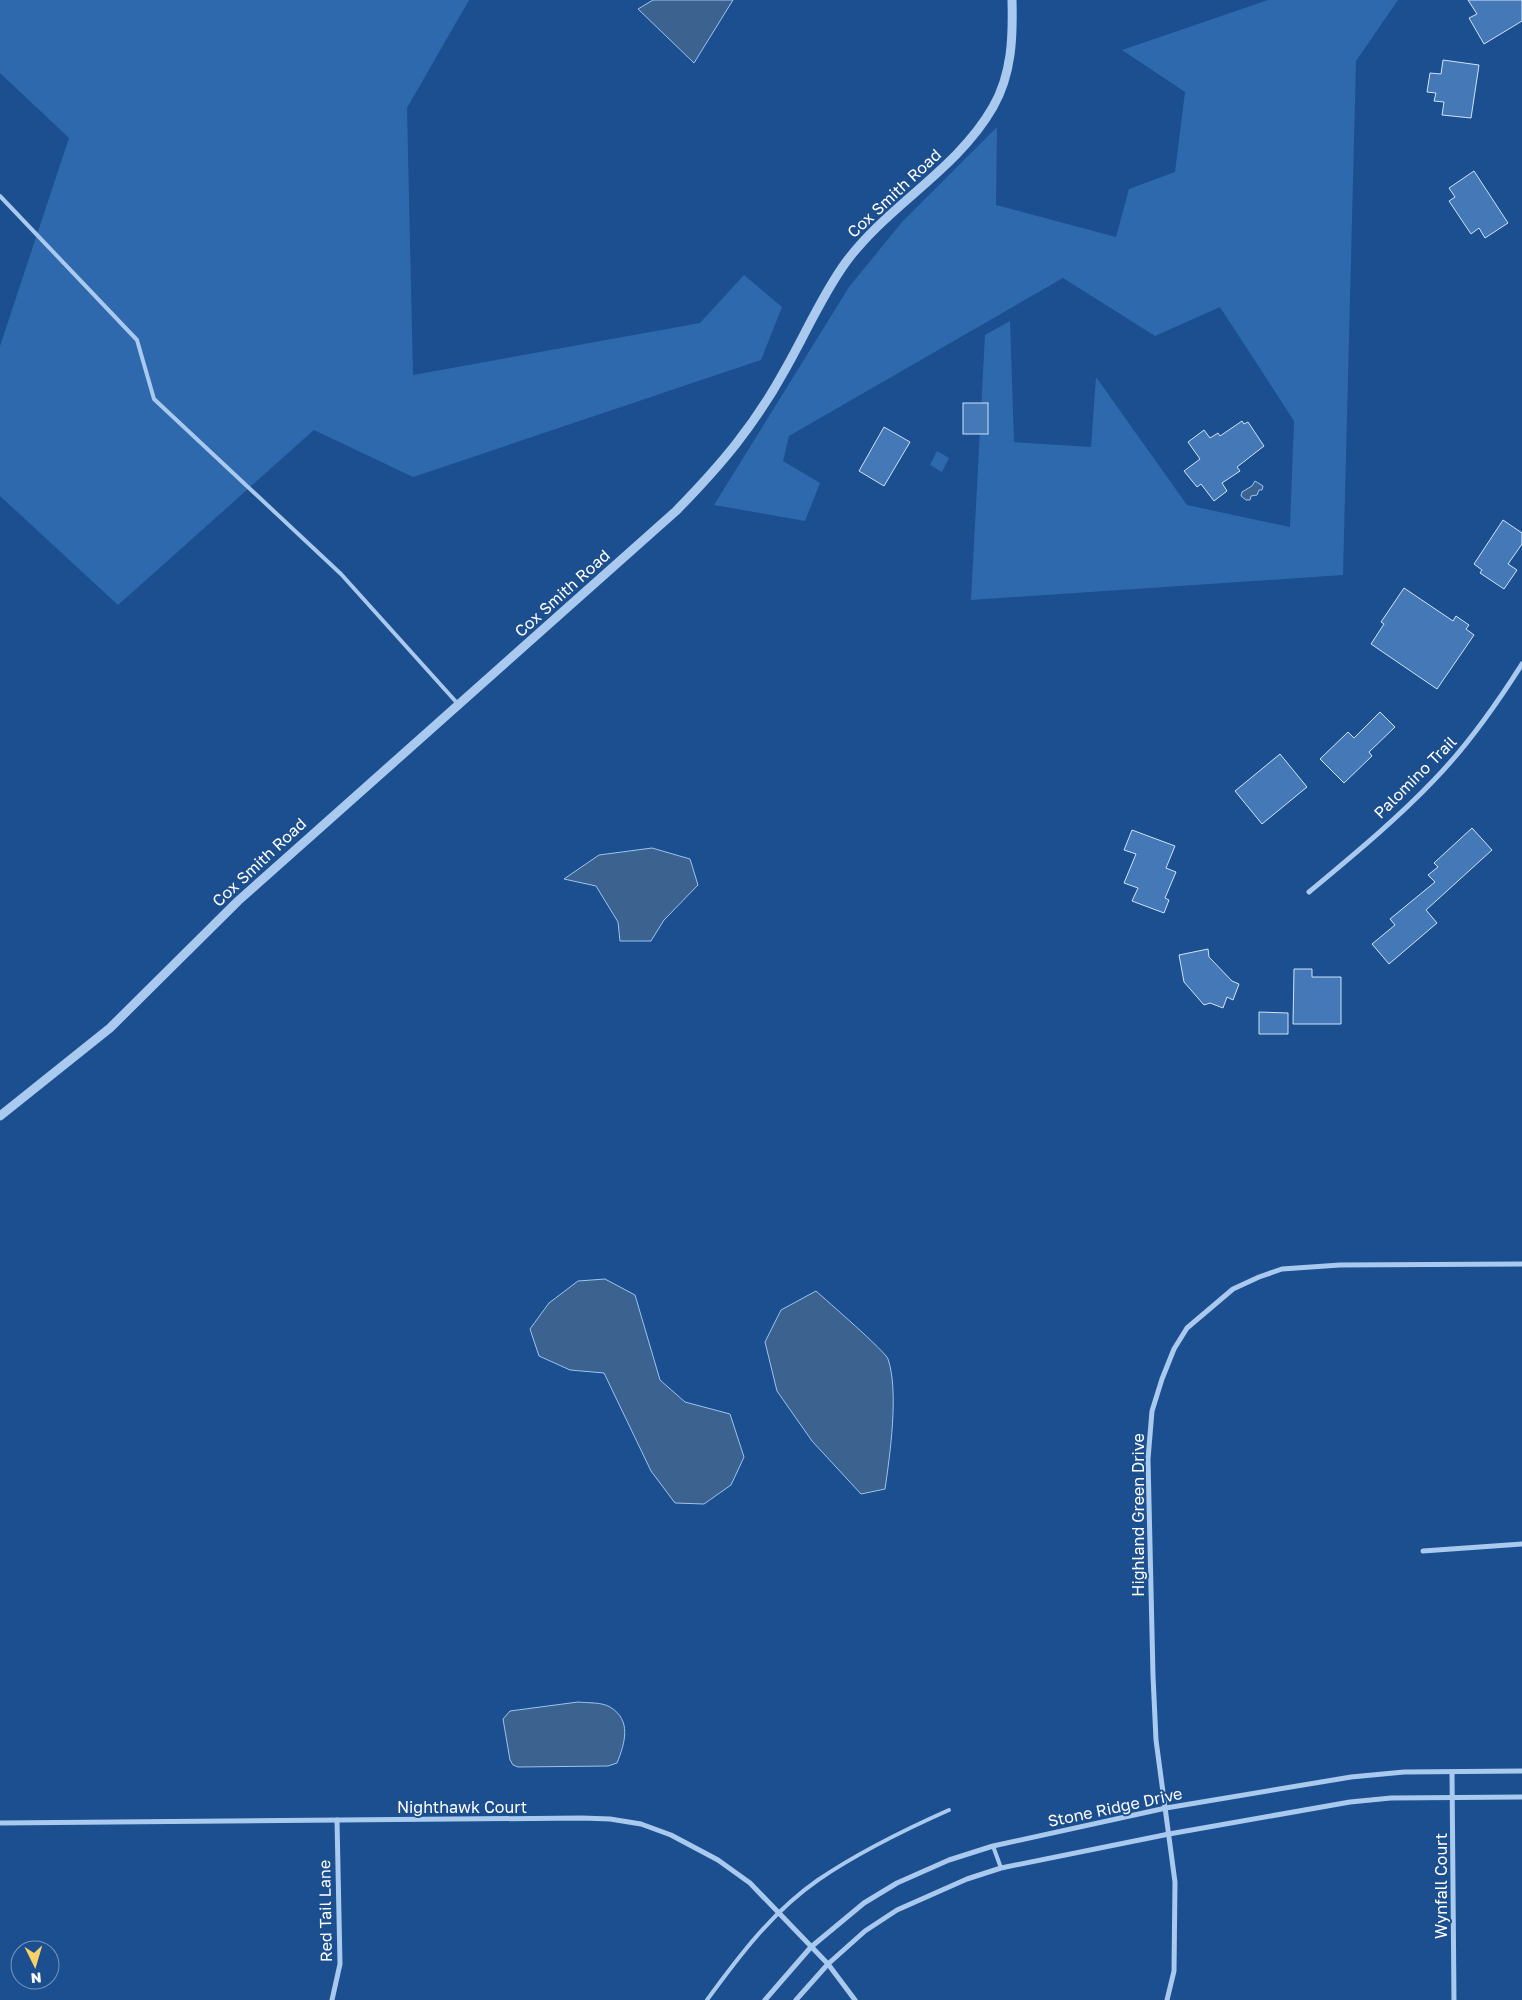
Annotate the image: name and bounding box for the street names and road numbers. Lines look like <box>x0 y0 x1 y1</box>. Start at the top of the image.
street label: Cox Smith Road <box>843 144 945 242</box>
street label: Cox Smith Road <box>510 545 614 641</box>
street label: Palomino Trail <box>1369 731 1461 823</box>
street label: Cox Smith Road <box>208 813 310 911</box>
street label: Highland Green Drive <box>1128 1433 1148 1597</box>
street label: Stone Ridge Drive <box>1046 1783 1184 1831</box>
street label: Nighthawk Court <box>397 1797 527 1817</box>
street label: Wynfall Court <box>1431 1833 1451 1939</box>
street label: Red Tail Lane <box>314 1860 336 1962</box>

